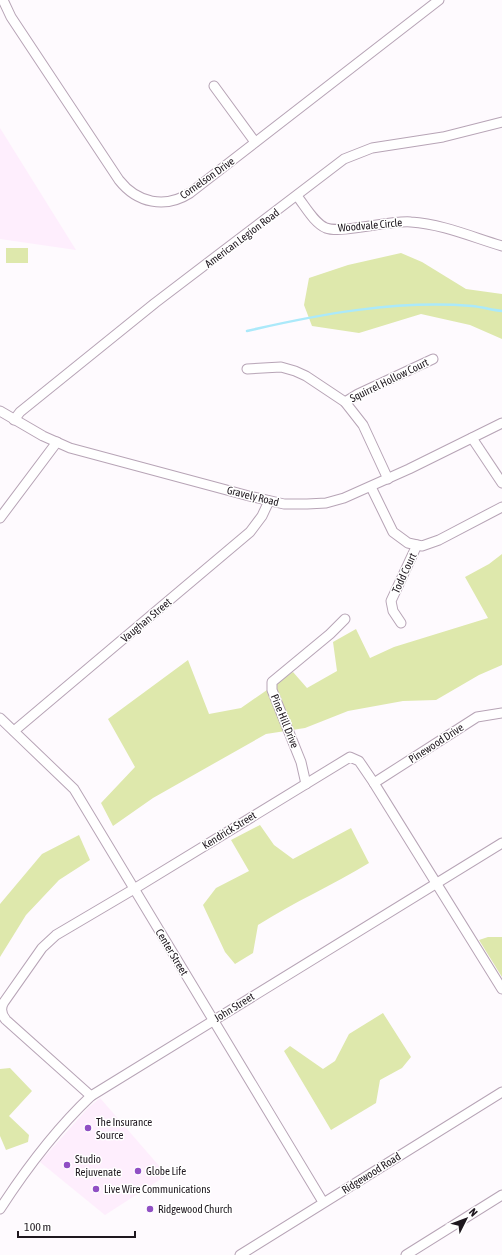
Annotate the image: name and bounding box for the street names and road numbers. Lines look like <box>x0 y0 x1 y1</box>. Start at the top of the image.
street label: Cornelson Drive <box>177 155 237 201</box>
street label: American Legion Road <box>203 206 281 270</box>
street label: Woodvale Circle <box>337 216 403 234</box>
street label: Squirrel Hollow Court <box>348 356 430 404</box>
street label: Gravely Road <box>226 484 280 508</box>
street label: Todd Court <box>389 551 419 595</box>
street label: Vaughan Street <box>119 596 173 644</box>
street label: Pine Hill Drive <box>269 692 301 750</box>
street label: Pinewood Drive <box>406 721 466 765</box>
street label: Kendrick Street <box>200 809 258 851</box>
street label: Center Street <box>153 927 191 977</box>
street label: John Street <box>212 990 256 1024</box>
street label: Ridgewood Road <box>339 1150 403 1196</box>

